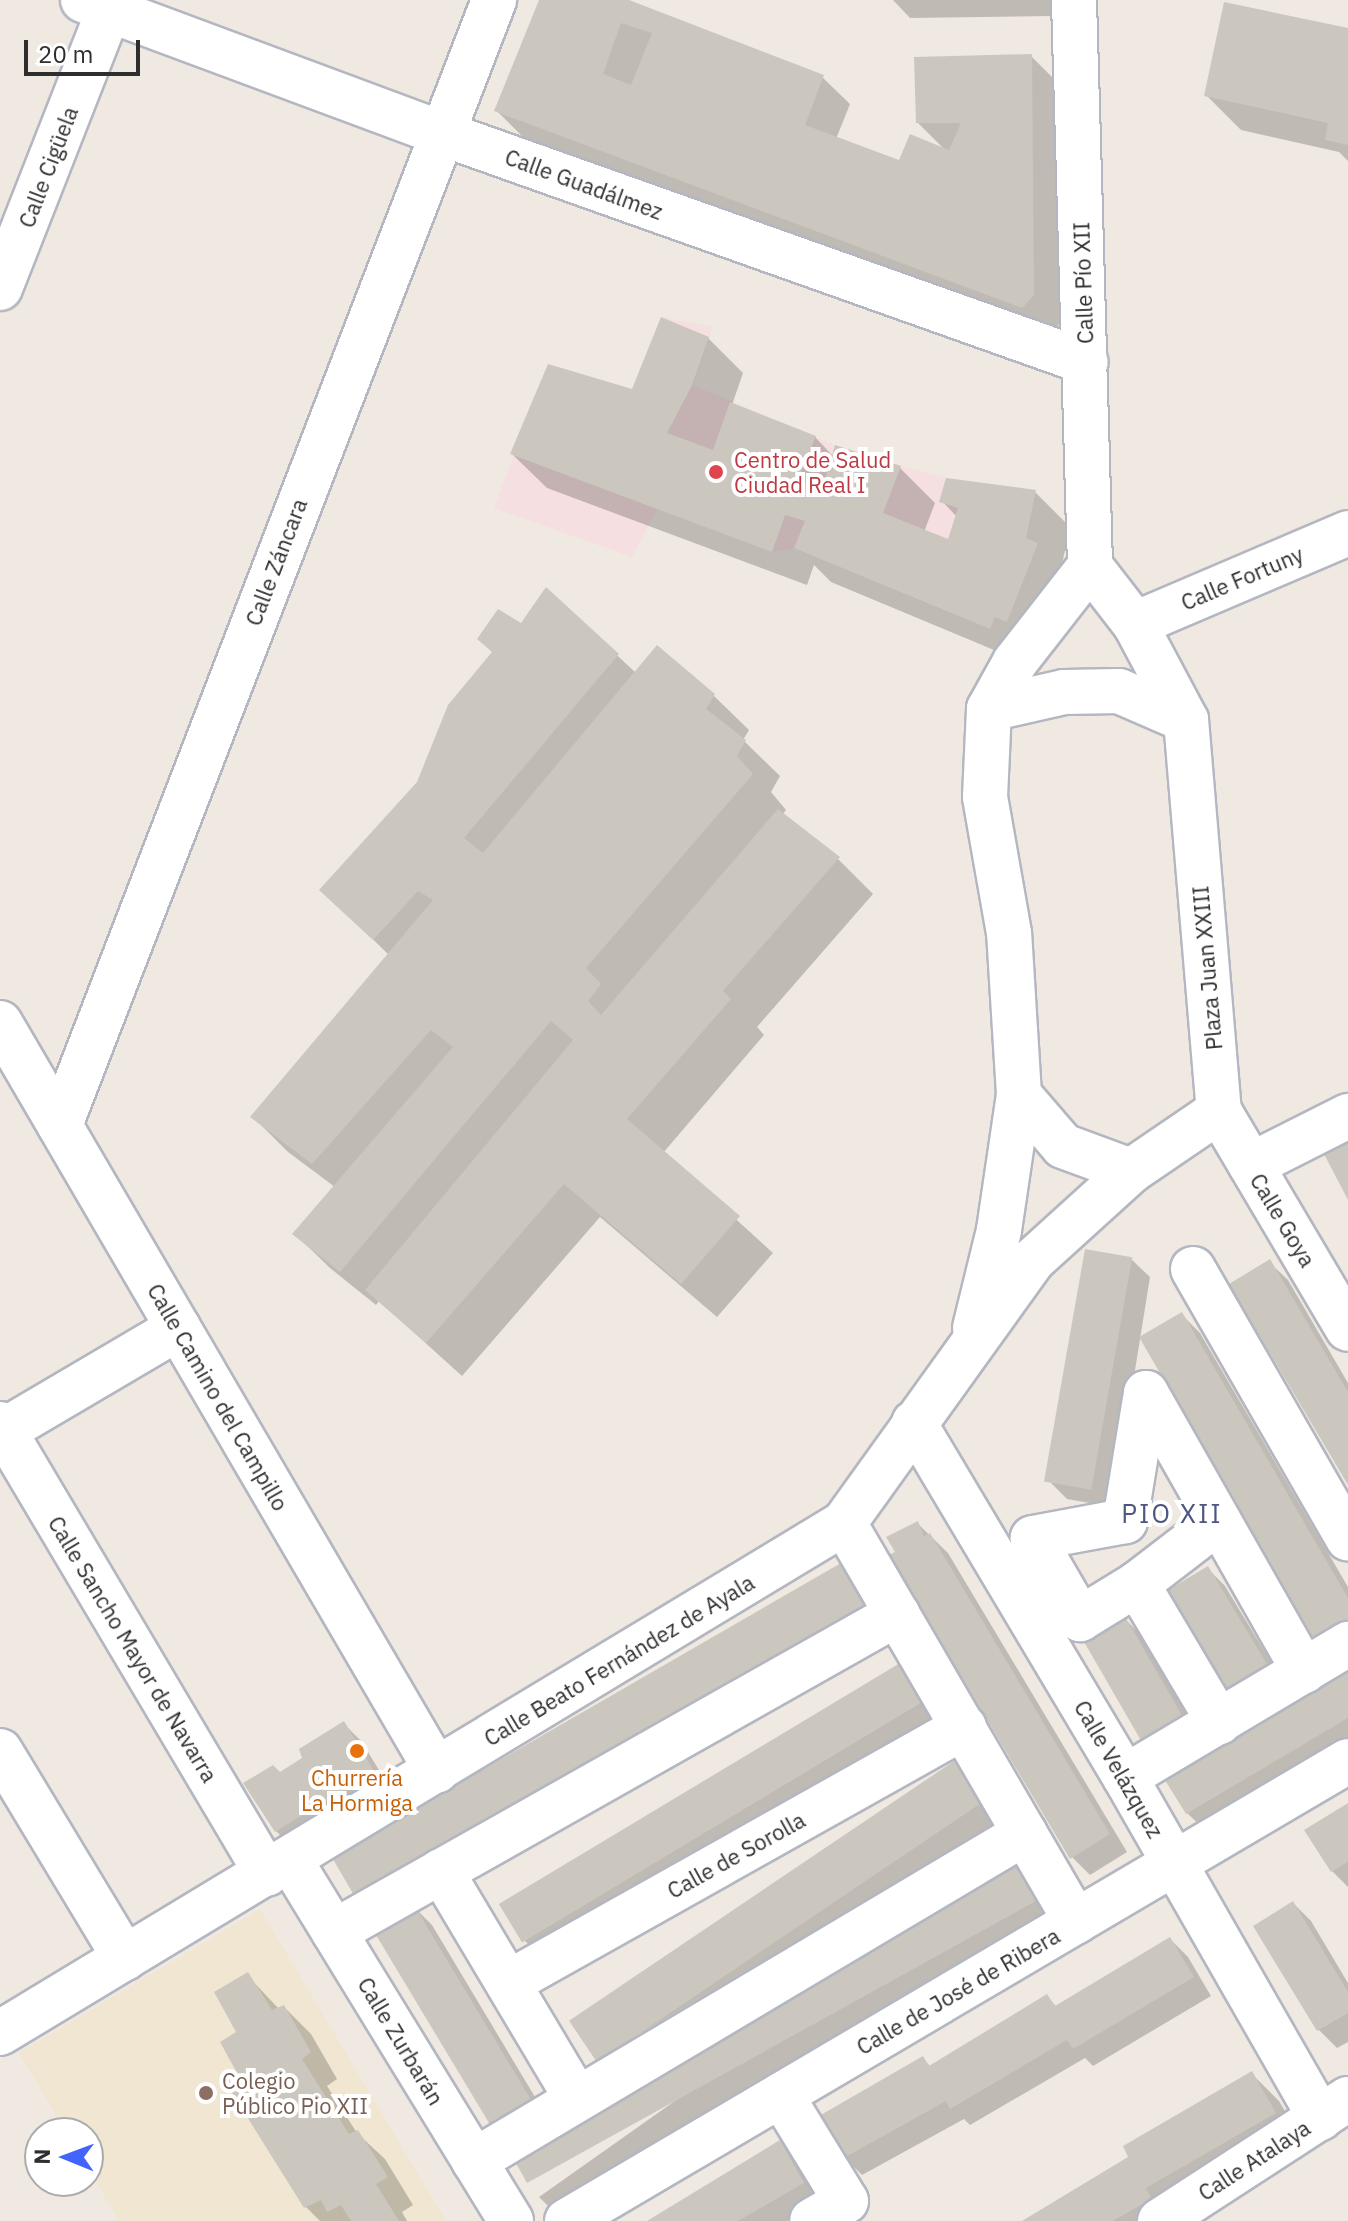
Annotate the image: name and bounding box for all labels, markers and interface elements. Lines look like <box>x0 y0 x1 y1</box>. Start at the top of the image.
scale bar <box>28 24 144 74</box>
text: 20 m <box>38 38 93 70</box>
street label: Calle Cigüela <box>13 103 83 231</box>
street label: Calle Guadálmez <box>502 143 666 225</box>
street label: Calle Pío XII <box>1068 222 1098 344</box>
place label: Centro de Salud Ciudad Real I <box>734 446 891 498</box>
marker: Centro de Salud Ciudad Real I <box>705 461 727 483</box>
street label: Calle Záncara <box>240 495 312 629</box>
street label: Calle Fortuny <box>1177 540 1307 616</box>
street label: Plaza Juan XXIII <box>1187 885 1227 1051</box>
street label: Calle Goya <box>1245 1168 1321 1272</box>
street label: Calle Camino del Campillo <box>142 1279 294 1515</box>
district label: PIO XII <box>1121 1498 1223 1530</box>
street label: Calle Sancho Mayor de Navarra <box>43 1511 223 1787</box>
street label: Calle Beato Fernández de Ayala <box>479 1569 759 1751</box>
street label: Calle Velázquez <box>1069 1695 1169 1843</box>
marker: Churrería La Hormiga <box>348 1742 366 1760</box>
place label: Churrería La Hormiga <box>301 1764 413 1816</box>
street label: Calle de Sorolla <box>662 1806 810 1904</box>
street label: Calle de José de Ribera <box>852 1922 1064 2060</box>
street label: Calle Zurbarán <box>352 1972 450 2110</box>
place label: Colegio Público Pio XII <box>222 2067 368 2118</box>
marker: Colegio Público Pio XII <box>197 2084 215 2102</box>
street label: Calle Atalaya <box>1193 2114 1315 2206</box>
north arrow <box>24 2117 104 2197</box>
text: N <box>27 2148 56 2165</box>

